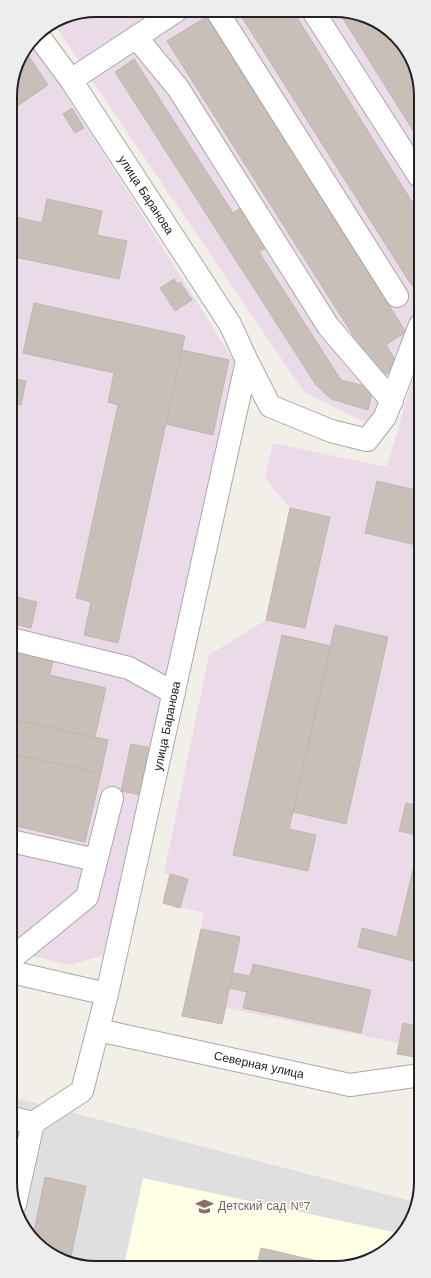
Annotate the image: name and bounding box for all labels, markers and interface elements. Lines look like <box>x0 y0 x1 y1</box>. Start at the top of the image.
street label: улица Баранова <box>115 153 177 237</box>
street label: улица Баранова <box>151 680 183 772</box>
street label: Северная улица <box>213 1049 306 1081</box>
school or university icon: Детский сад №7 <box>195 1196 215 1216</box>
place label: Детский сад №7 <box>218 1199 310 1213</box>

